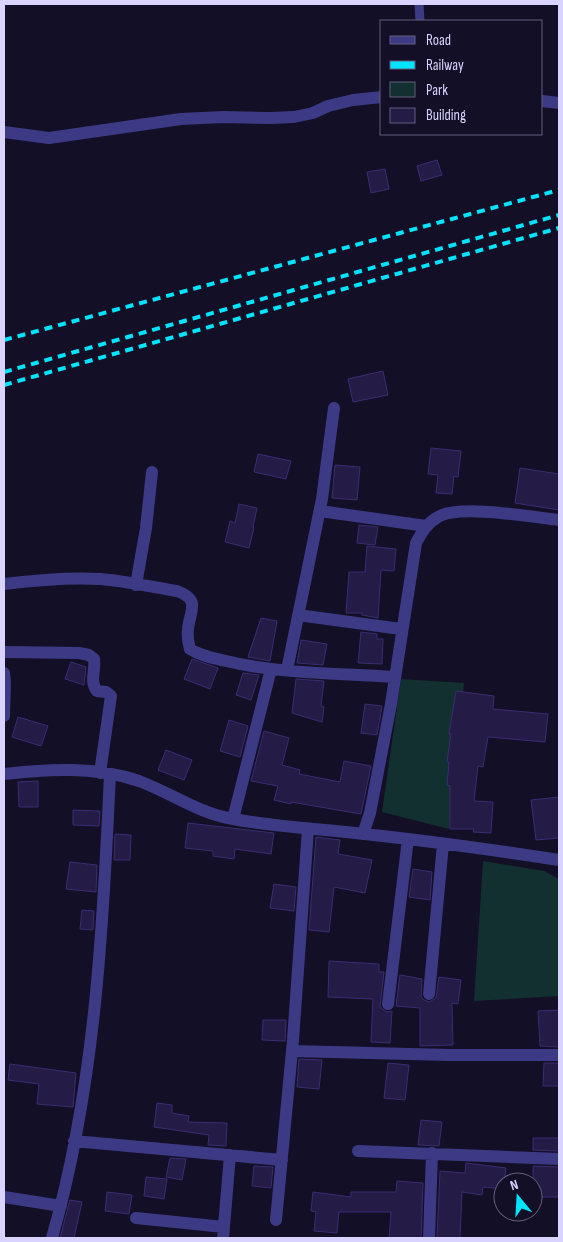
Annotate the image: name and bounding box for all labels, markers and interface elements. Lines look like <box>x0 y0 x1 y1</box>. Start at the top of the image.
legend <box>380 20 543 135</box>
text: Road <box>426 31 451 50</box>
text: Railway <box>426 56 464 75</box>
text: Park <box>426 81 448 100</box>
text: Building <box>426 106 466 125</box>
north arrow <box>493 1172 543 1222</box>
text: N <box>508 1176 520 1194</box>

